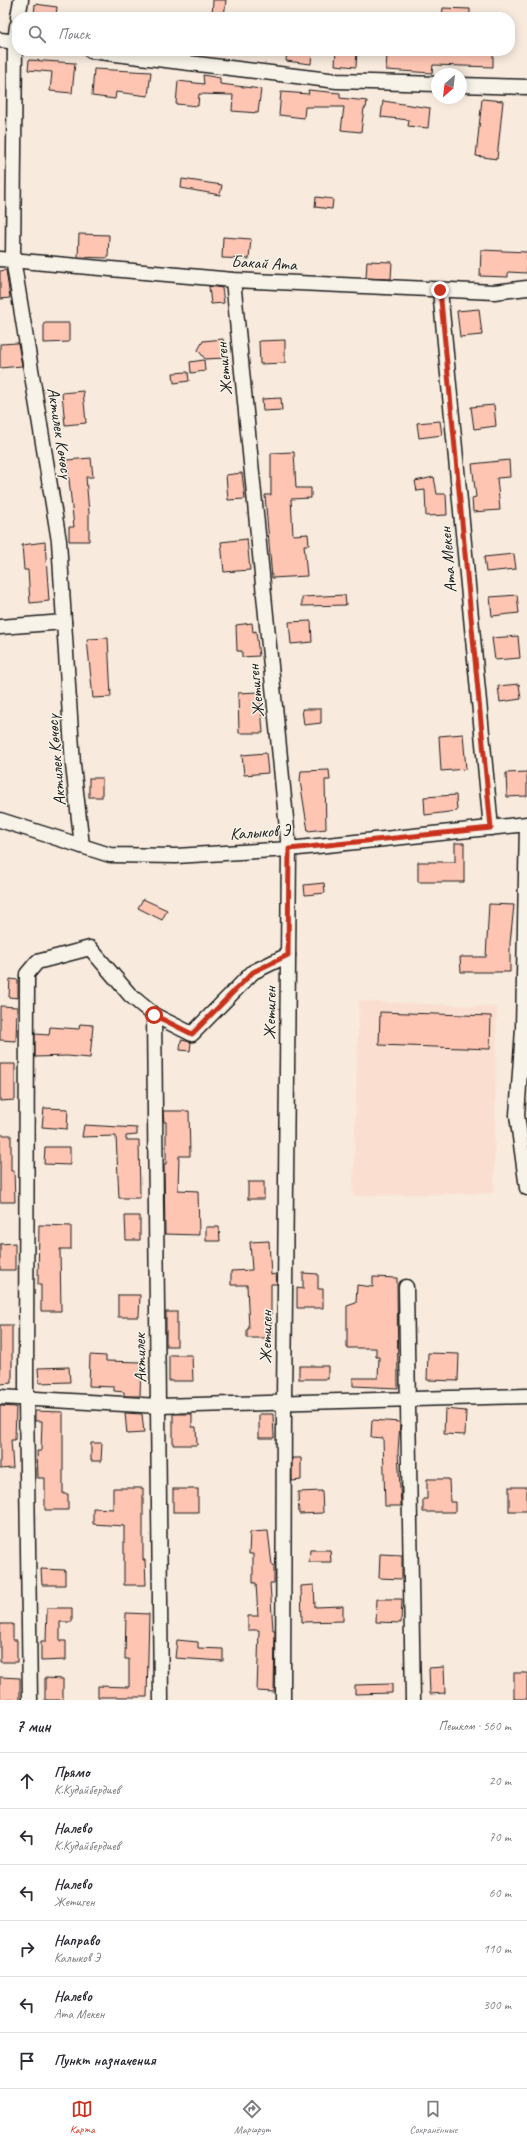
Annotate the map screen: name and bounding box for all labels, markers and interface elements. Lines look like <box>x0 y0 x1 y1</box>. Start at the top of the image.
search box <box>12 12 515 56</box>
icon: search <box>26 23 48 45</box>
text: Поиск <box>58 25 90 44</box>
north arrow <box>431 68 467 104</box>
street label: Бакай Ата <box>231 251 299 275</box>
route end <box>431 281 449 299</box>
street label: Жетиген <box>211 340 237 396</box>
street label: Актилек Көчөсү <box>42 386 78 482</box>
street label: Ата Мекен <box>435 524 461 594</box>
street label: Жетиген <box>243 662 269 718</box>
street label: Актилек Көчөсү <box>41 712 70 807</box>
street label: Калыков Э <box>229 819 293 845</box>
street label: Жетиген <box>259 984 281 1040</box>
route start <box>145 1006 163 1024</box>
street label: Жетиген <box>255 1308 277 1364</box>
street label: Актилек <box>129 1332 151 1383</box>
text: 7 мин <box>16 1716 51 1737</box>
text: Пешком · 560 m <box>438 1718 511 1734</box>
text: Прямо <box>54 1763 90 1782</box>
icon: ahead <box>16 1770 38 1792</box>
text: 20 m <box>489 1773 511 1789</box>
text: К.Кудайбердиев <box>54 1782 120 1798</box>
text: Налево <box>54 1819 92 1838</box>
icon: left <box>16 1826 38 1848</box>
text: 70 m <box>489 1829 511 1845</box>
text: К.Кудайбердиев <box>54 1838 120 1854</box>
text: Налево <box>54 1875 92 1894</box>
icon: left <box>16 1882 38 1904</box>
text: 60 m <box>489 1885 511 1901</box>
text: Жетиген <box>54 1894 95 1910</box>
text: Направо <box>54 1931 100 1950</box>
icon: right <box>16 1938 38 1960</box>
text: 110 m <box>483 1941 511 1957</box>
text: Калыков Э <box>54 1950 100 1966</box>
text: Налево <box>54 1987 92 2006</box>
icon: left <box>16 1994 38 2016</box>
text: 300 m <box>483 1997 511 2013</box>
text: Ата Мекен <box>54 2006 104 2022</box>
icon: arrive <box>16 2050 38 2072</box>
text: Пункт назначения <box>54 2051 156 2070</box>
tab: Карта <box>70 2098 95 2136</box>
tab: Маршрут <box>234 2098 270 2136</box>
tab: Сохранённые <box>410 2098 457 2136</box>

